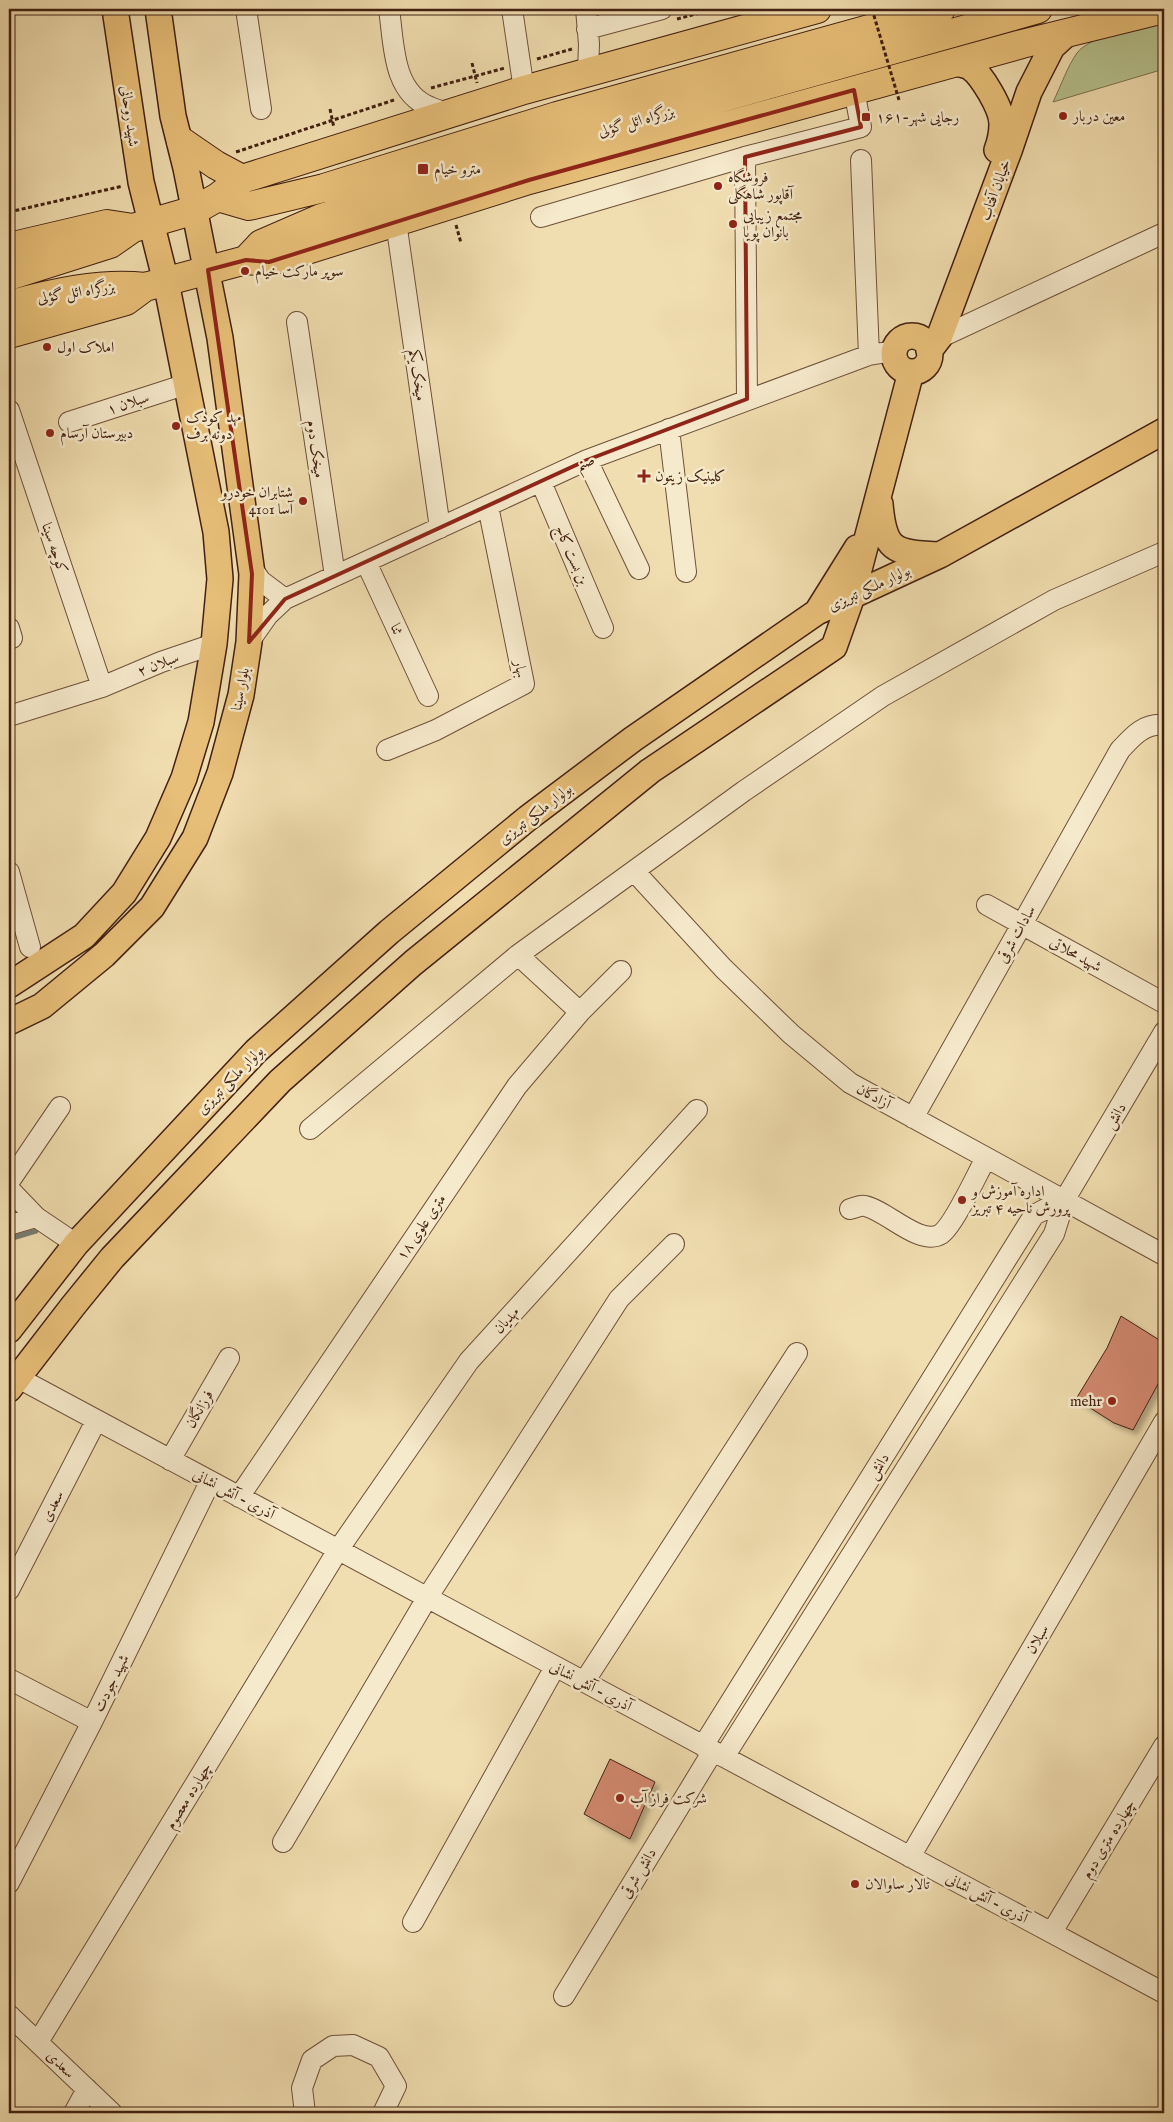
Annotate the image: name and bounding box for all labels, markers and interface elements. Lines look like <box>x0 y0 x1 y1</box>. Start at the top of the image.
street label: شهید روحانی <box>116 84 143 148</box>
street label: بزرگراه ائل گؤلی <box>596 100 677 142</box>
place label: معین دربار <box>1071 107 1125 126</box>
place label: ۱۶۱-رجایی شهر <box>876 108 959 127</box>
marker: معین دربار <box>1057 110 1069 122</box>
marker: ۱۶۱-رجایی شهر <box>860 111 872 123</box>
street label: خیابان آفتاب <box>976 157 1015 223</box>
place label: مترو خیام <box>434 160 481 182</box>
marker: مترو خیام <box>416 162 430 176</box>
place label: فروشگاه آقاپور شاهگلی <box>728 167 795 205</box>
marker: فروشگاه آقاپور شاهگلی <box>712 180 724 192</box>
place label: مجتمع زیبایی بانوان پویا <box>743 206 802 243</box>
marker: مجتمع زیبایی بانوان پویا <box>727 218 739 230</box>
place label: سوپر مارکت خیام <box>255 262 344 284</box>
marker: سوپر مارکت خیام <box>239 265 251 277</box>
street label: بزرگراه ائل گؤلی <box>36 276 117 309</box>
place label: املاک اول <box>57 338 114 357</box>
marker: املاک اول <box>41 341 53 353</box>
street label: میخک یکم <box>401 348 431 403</box>
street label: سبلان ۱ <box>105 388 152 419</box>
place label: مهد کودک دونه برف <box>186 408 241 444</box>
street label: میخک دوم <box>299 419 329 480</box>
marker: مهد کودک دونه برف <box>170 420 182 432</box>
place label: دبیرستان آرسام <box>60 424 133 446</box>
marker: دبیرستان آرسام <box>44 427 56 439</box>
street label: صنم <box>573 450 600 479</box>
place label: کلینیک زیتون <box>655 467 726 486</box>
marker: کلینیک زیتون <box>637 469 651 483</box>
place label: شتابران خودرو 4101 آسا <box>219 483 295 519</box>
marker: شتابران خودرو 4101 آسا <box>297 495 309 507</box>
street label: کوچه سینا <box>36 520 72 576</box>
street label: بن بست کاج <box>548 522 593 589</box>
street label: بولوار ملکی تبریزی <box>825 561 914 617</box>
street label: ثنا <box>386 620 407 638</box>
street label: سبلان ۲ <box>135 648 182 681</box>
street label: بهار <box>509 657 531 679</box>
street label: بلوار سینا <box>227 666 254 712</box>
street label: بولوار ملکی تبریزی <box>495 780 577 850</box>
street label: سادات شرقی <box>993 902 1040 967</box>
street label: شهید محلاتی <box>1046 932 1105 976</box>
street label: بولوار ملکی تبریزی <box>193 1042 269 1119</box>
street label: آزادگان <box>853 1079 896 1114</box>
street label: دانش <box>1100 1099 1131 1133</box>
place label: اداره آموزش و پرورش ناحیه ۴ تبریز <box>970 1182 1071 1218</box>
street label: ۱۸ متری علوی <box>392 1191 450 1264</box>
marker: اداره آموزش و پرورش ناحیه ۴ تبریز <box>956 1194 968 1206</box>
street label: مهدیان <box>489 1303 524 1338</box>
street label: فرزانگان <box>180 1386 218 1432</box>
place label: mehr <box>1070 1392 1102 1411</box>
marker: mehr <box>1106 1395 1118 1407</box>
street label: دانش <box>863 1449 894 1483</box>
street label: آذرى - آتش نشانى <box>189 1465 280 1525</box>
street label: سعدی <box>37 1487 68 1525</box>
street label: سبلان <box>1021 1621 1053 1657</box>
street label: شهید جودت <box>89 1651 134 1715</box>
street label: آذرى - آتش نشانى <box>546 1657 637 1717</box>
street label: چهارده معصوم <box>161 1759 218 1835</box>
place label: شرکت فراز آب <box>630 1789 707 1808</box>
marker: شرکت فراز آب <box>614 1792 626 1804</box>
street label: چهارده متری دوم <box>1077 1796 1142 1884</box>
street label: دانش شرقی <box>616 1845 661 1902</box>
street label: آذرى - آتش نشانى <box>942 1869 1033 1929</box>
place label: تالار ساوالان <box>865 1875 930 1894</box>
marker: تالار ساوالان <box>849 1878 861 1890</box>
street label: سعدی <box>42 2046 79 2082</box>

